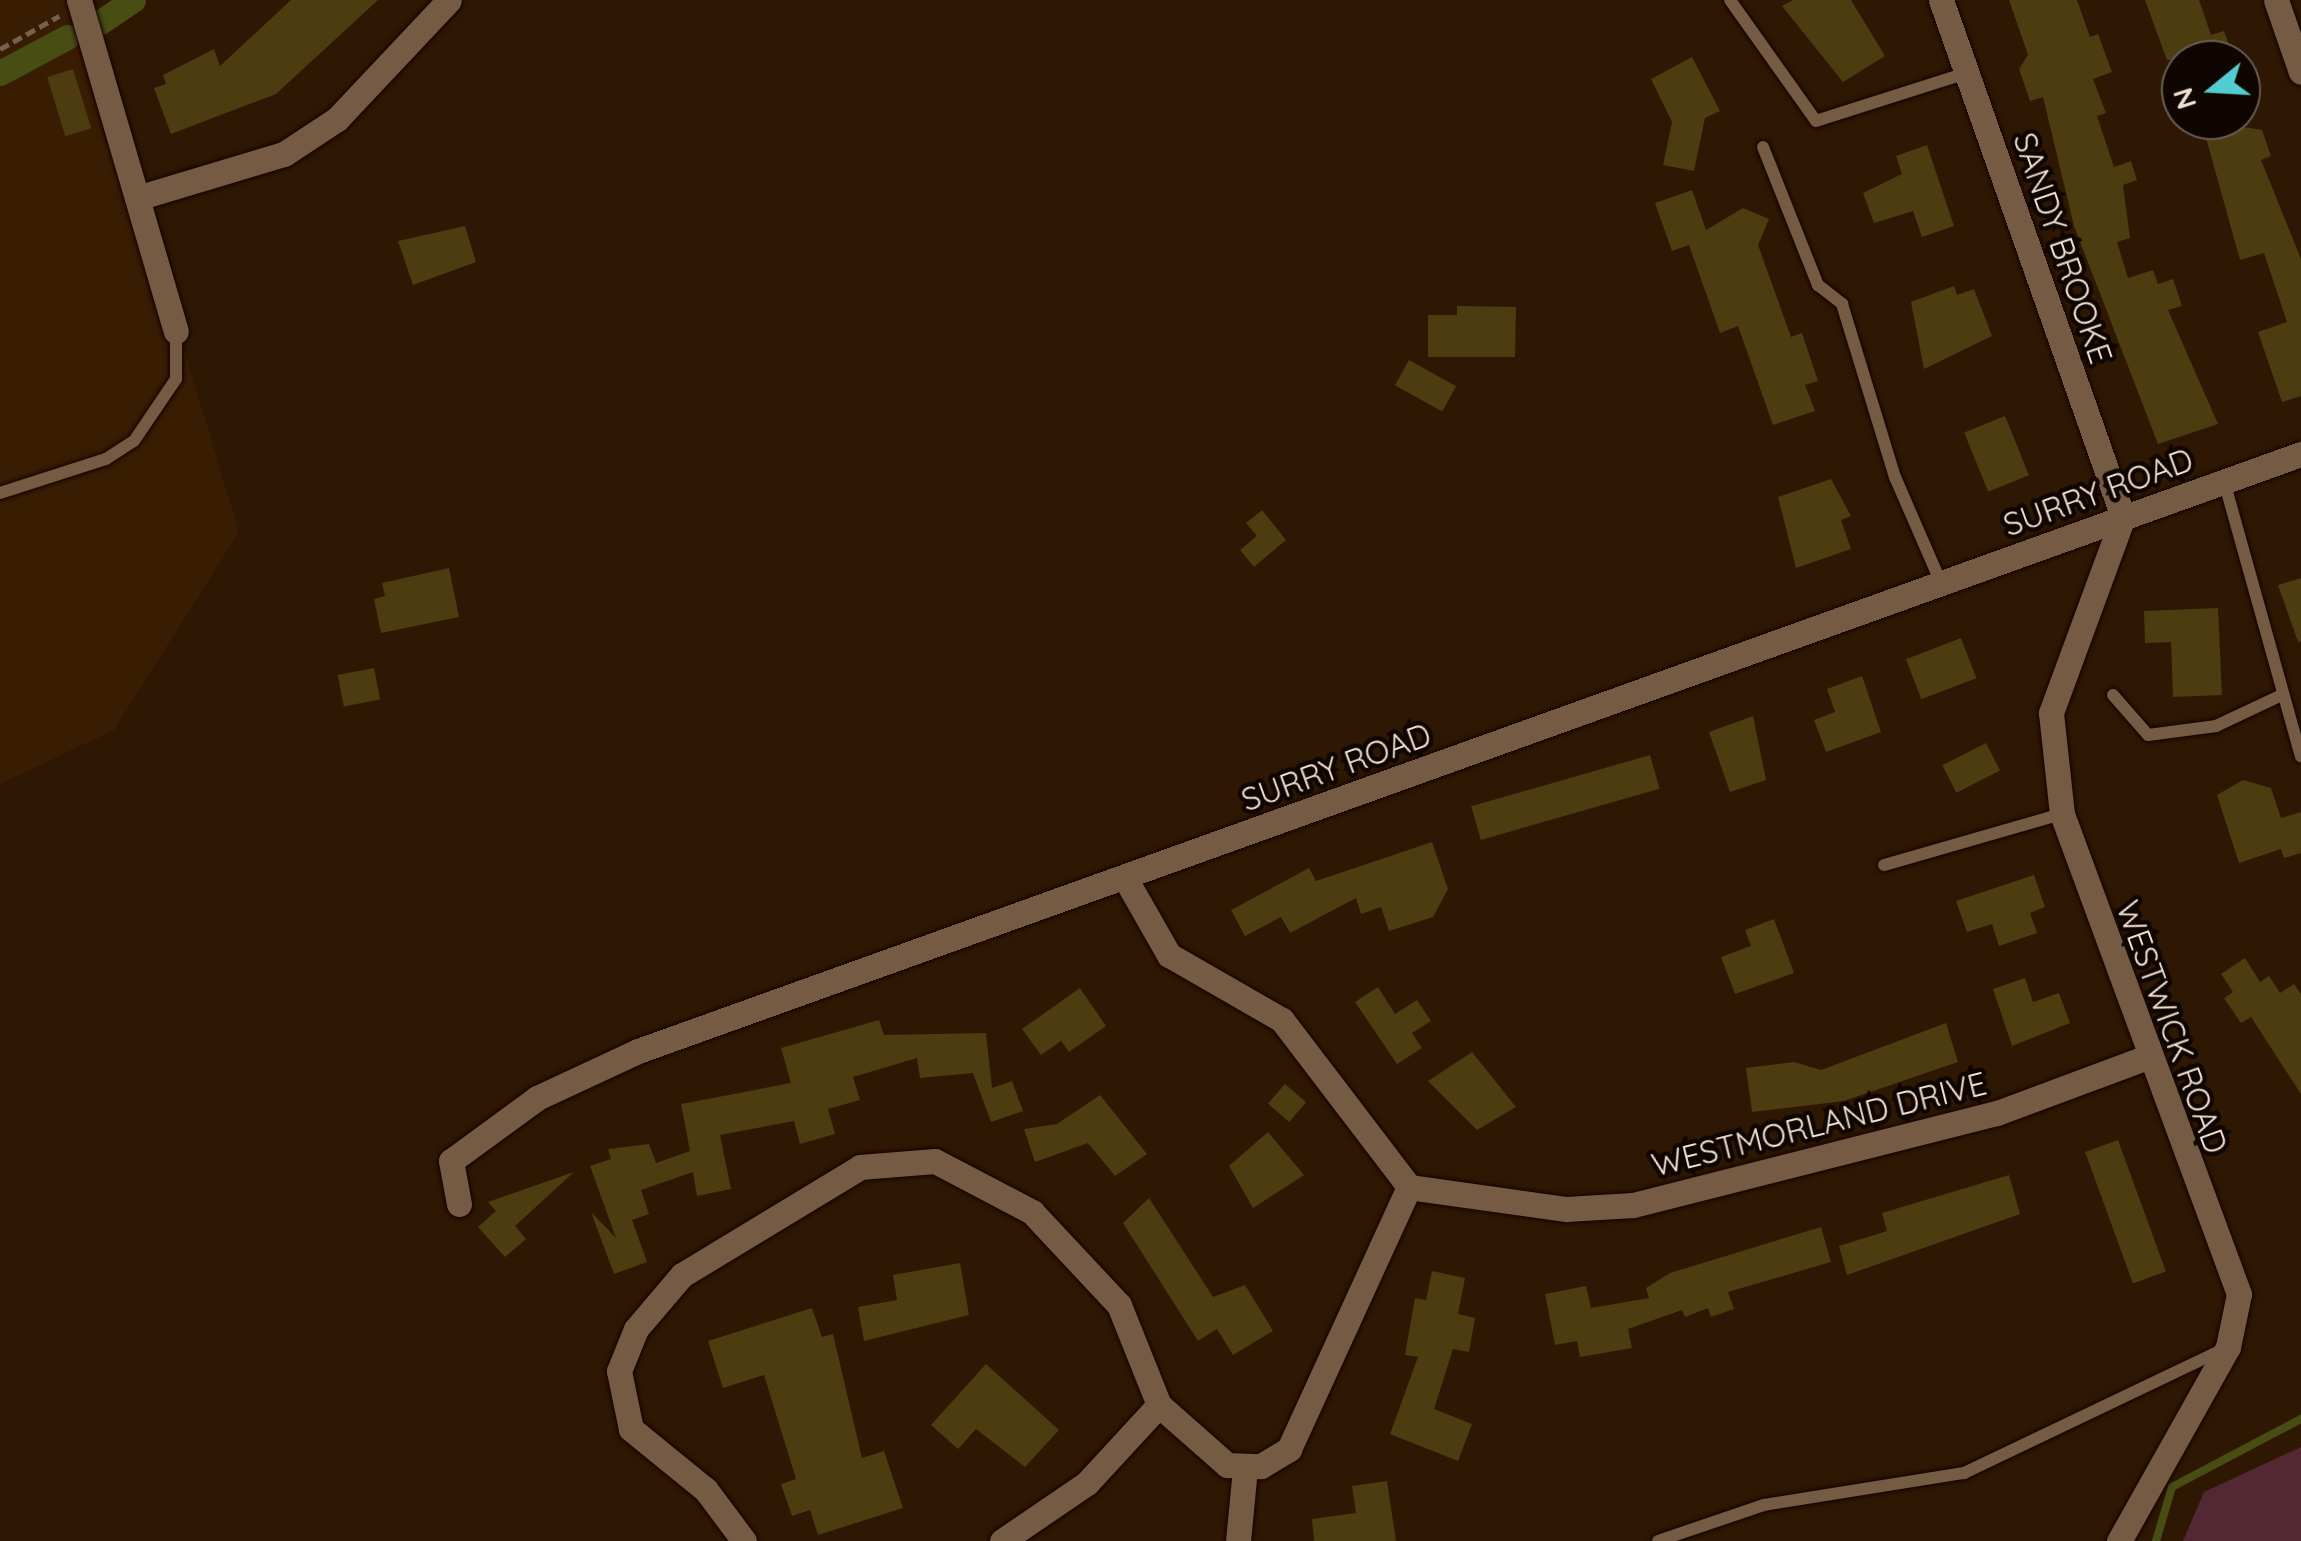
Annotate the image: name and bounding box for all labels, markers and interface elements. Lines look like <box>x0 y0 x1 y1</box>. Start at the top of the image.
north arrow <box>2161 40 2261 140</box>
text: N <box>2164 84 2204 114</box>
street label: SANDY BROOKE <box>2006 128 2120 368</box>
street label: SURRY ROAD <box>1998 440 2198 544</box>
street label: SURRY ROAD <box>1236 715 1436 819</box>
street label: WESTWICK ROAD <box>2108 895 2236 1159</box>
street label: WESTMORLAND DRIVE <box>1648 1064 1990 1184</box>

